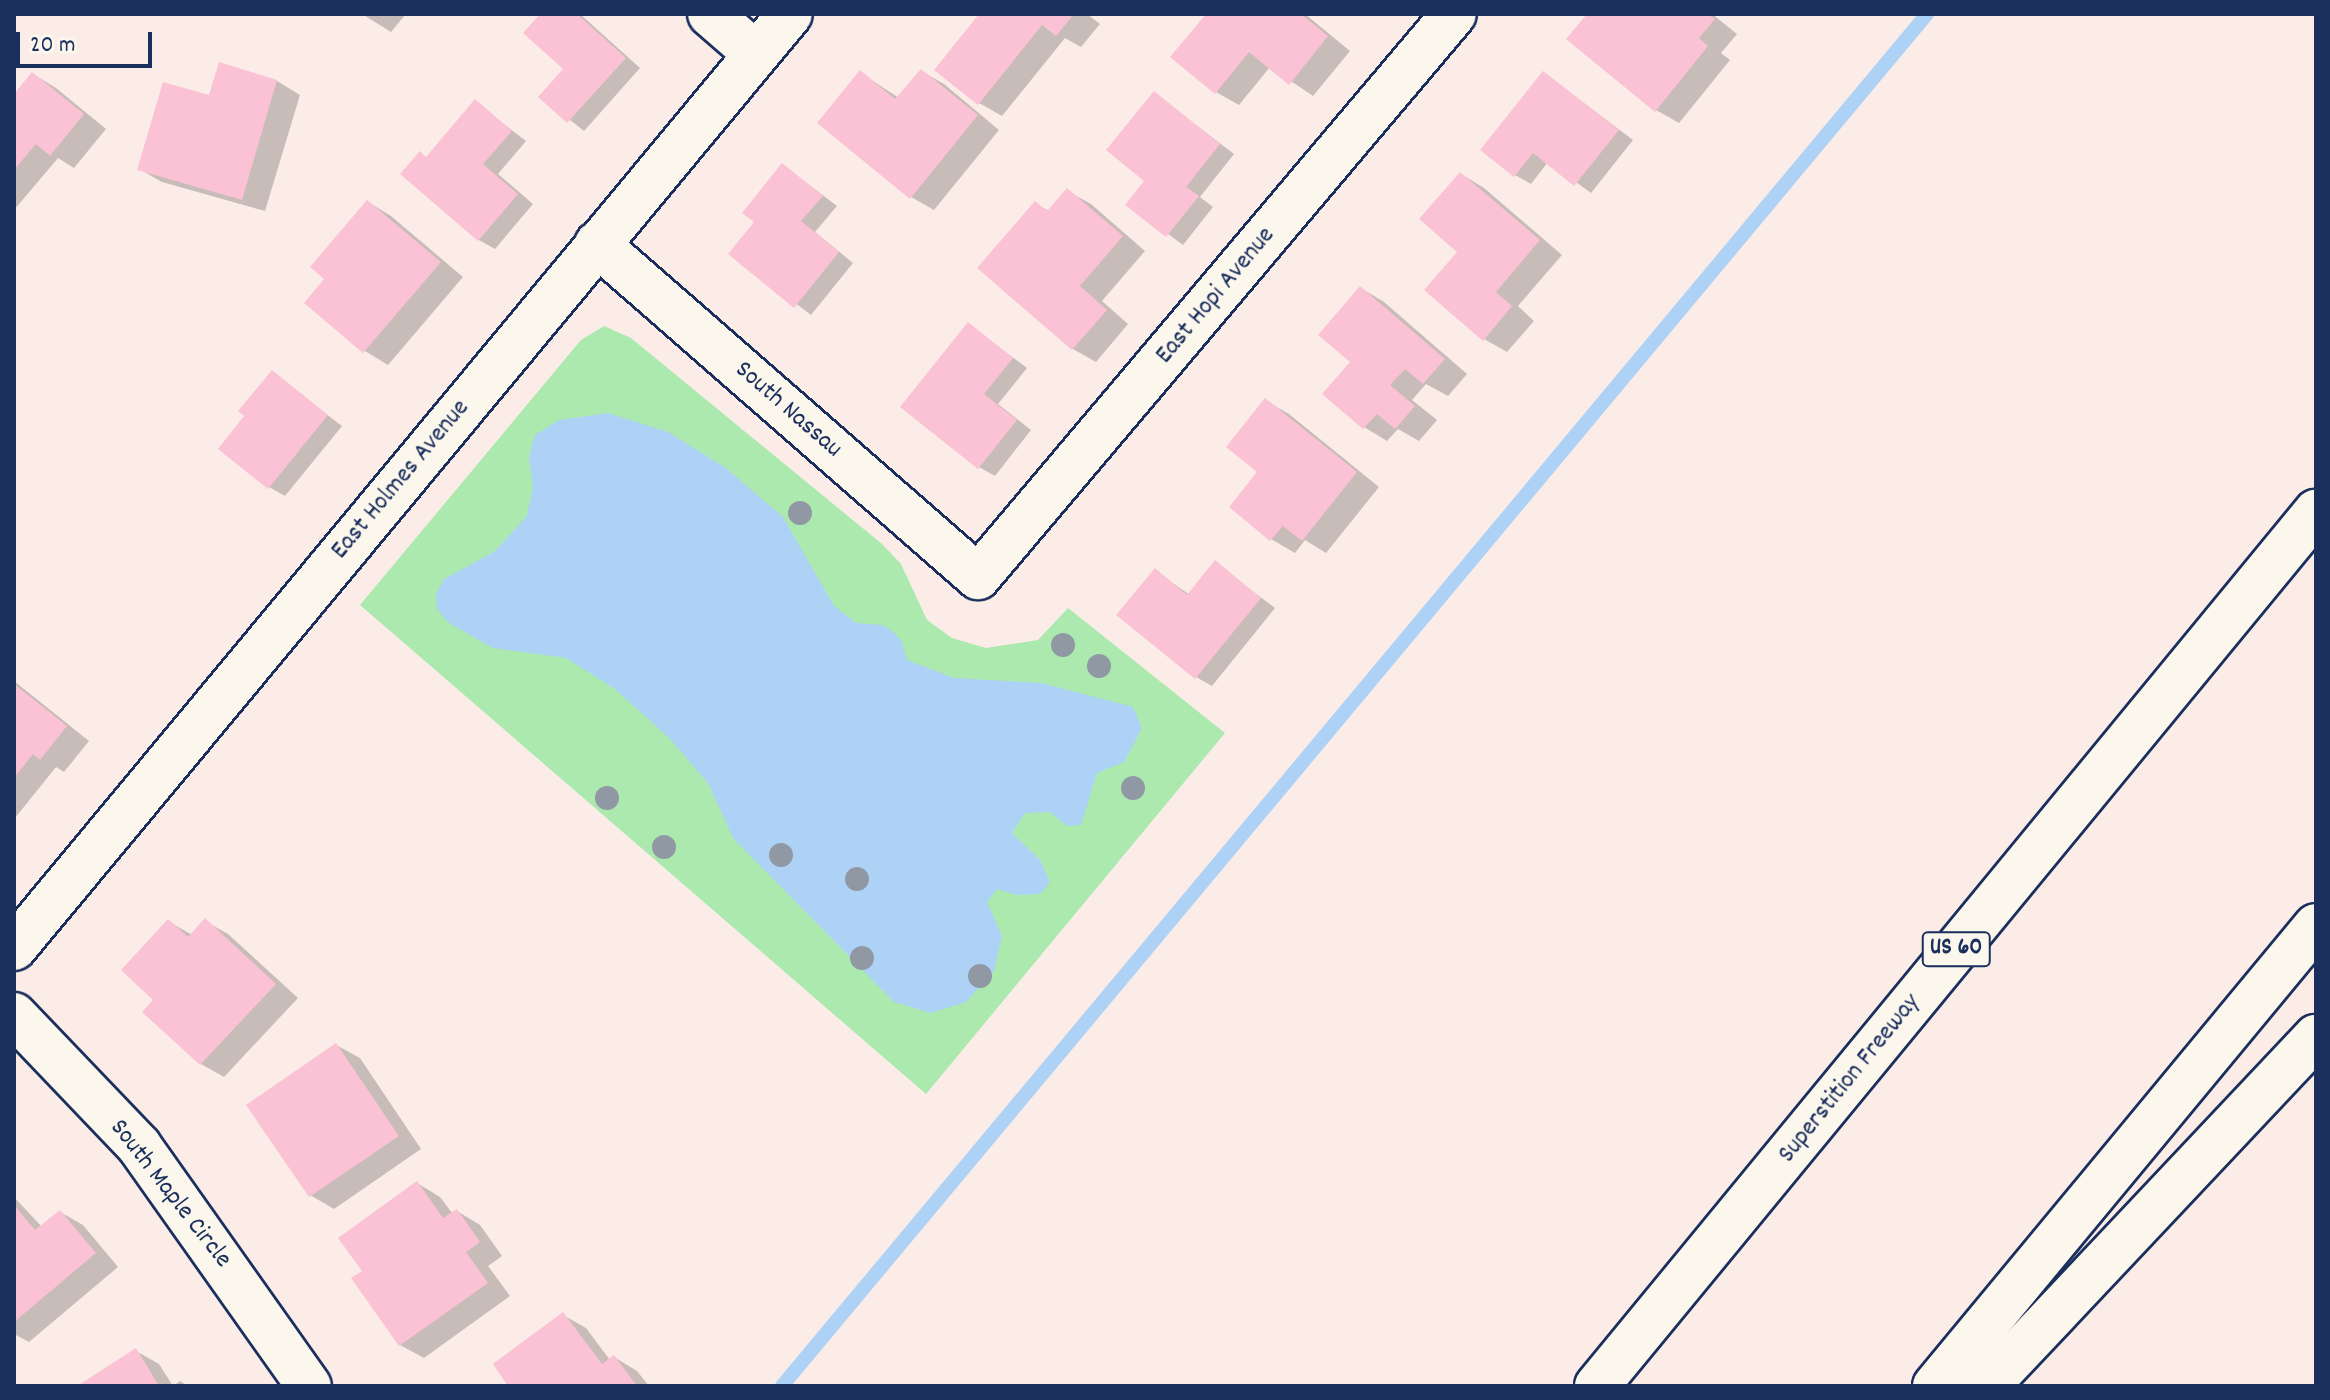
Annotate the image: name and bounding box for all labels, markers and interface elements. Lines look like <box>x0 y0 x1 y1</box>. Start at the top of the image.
scale bar <box>20 16 156 66</box>
text: 20 m <box>30 29 76 63</box>
street label: East Hopi Avenue <box>1150 221 1282 371</box>
street label: South Nassau <box>728 355 848 465</box>
street label: East Holmes Avenue <box>325 394 477 566</box>
road number: US 60 <box>1920 929 1992 969</box>
street label: Superstition Freeway <box>1772 988 1928 1170</box>
street label: South Maple Circle <box>102 1113 238 1275</box>

